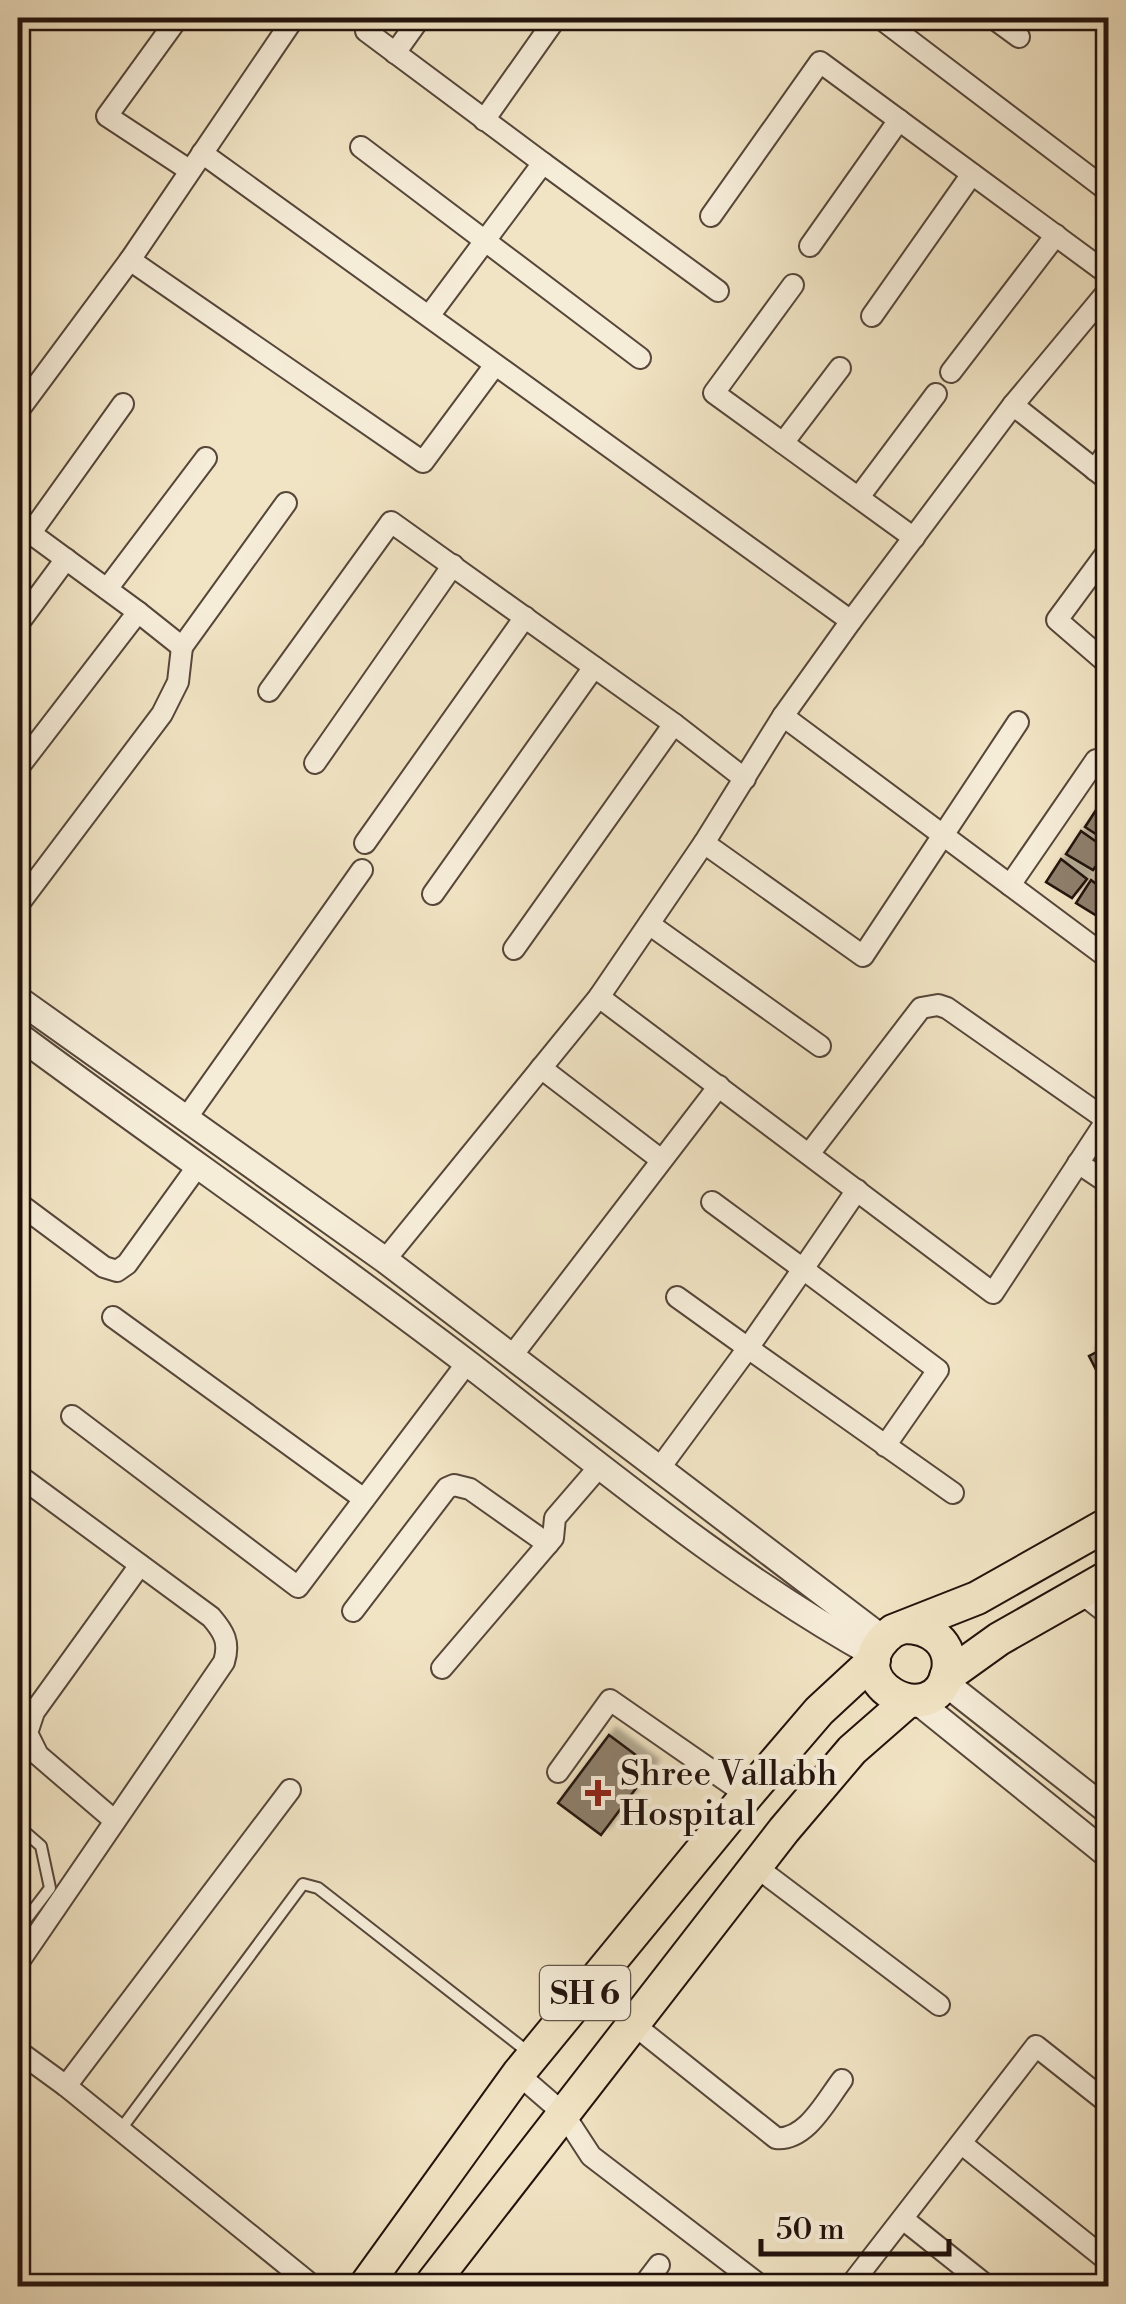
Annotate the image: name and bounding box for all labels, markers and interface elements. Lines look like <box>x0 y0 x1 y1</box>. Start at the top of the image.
place label: Shree Vallabh Hospital <box>620 1753 837 1836</box>
marker: Shree Vallabh Hospital <box>585 1780 611 1806</box>
road number: SH 6 <box>540 1966 630 2020</box>
scale bar <box>761 2194 948 2256</box>
text: 50 m <box>776 2211 845 2249</box>

